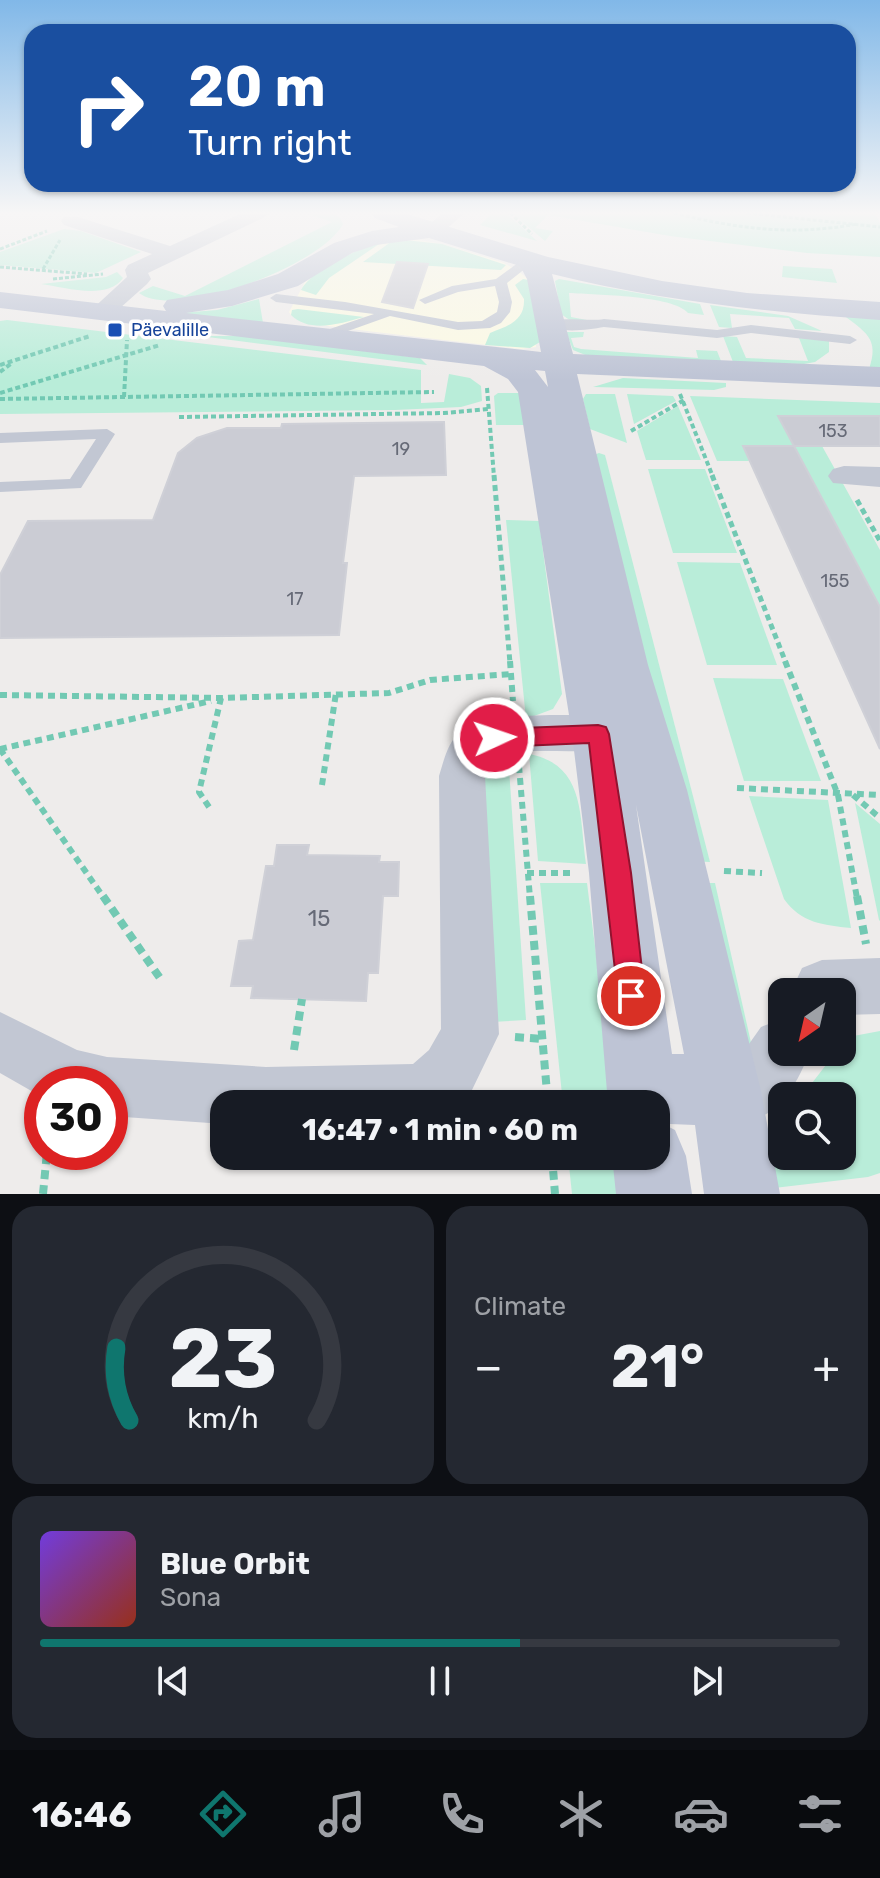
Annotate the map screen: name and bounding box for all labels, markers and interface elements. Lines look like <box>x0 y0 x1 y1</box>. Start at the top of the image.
text: 20 m <box>188 54 326 120</box>
icon: right <box>56 56 160 160</box>
text: Turn right <box>188 121 352 164</box>
place label: Päevalille <box>131 319 209 341</box>
marker: Päevalille <box>106 321 124 339</box>
house number: 153 <box>818 420 848 442</box>
house number: 19 <box>392 438 410 460</box>
house number: 155 <box>820 570 850 592</box>
house number: 17 <box>287 588 303 610</box>
position arrow <box>452 696 536 780</box>
house number: 15 <box>308 905 330 932</box>
pin <box>597 962 665 1030</box>
icon: arrive <box>609 974 653 1018</box>
north arrow <box>768 978 856 1066</box>
map controls <box>768 978 856 1170</box>
speed limit sign: 30 <box>24 1066 128 1170</box>
button: search <box>768 1082 856 1170</box>
text: 16:47 · 1 min · 60 m <box>302 1112 578 1148</box>
text: Climate <box>474 1291 566 1322</box>
text: 23 <box>169 1309 277 1408</box>
text: 21° <box>611 1331 704 1402</box>
text: − <box>474 1341 503 1393</box>
text: + <box>813 1341 840 1393</box>
text: km/h <box>187 1401 259 1435</box>
text: Blue Orbit <box>160 1546 310 1582</box>
text: Sona <box>160 1582 221 1613</box>
icon: previous <box>151 1659 195 1703</box>
icon: pause <box>418 1659 462 1703</box>
icon: next <box>685 1659 729 1703</box>
icon: directions <box>195 1786 251 1842</box>
icon: music <box>314 1786 370 1842</box>
icon: phone <box>434 1786 490 1842</box>
icon: climate <box>553 1786 609 1842</box>
icon: car <box>673 1786 729 1842</box>
icon: filters <box>792 1786 848 1842</box>
text: 16:46 <box>32 1793 132 1836</box>

